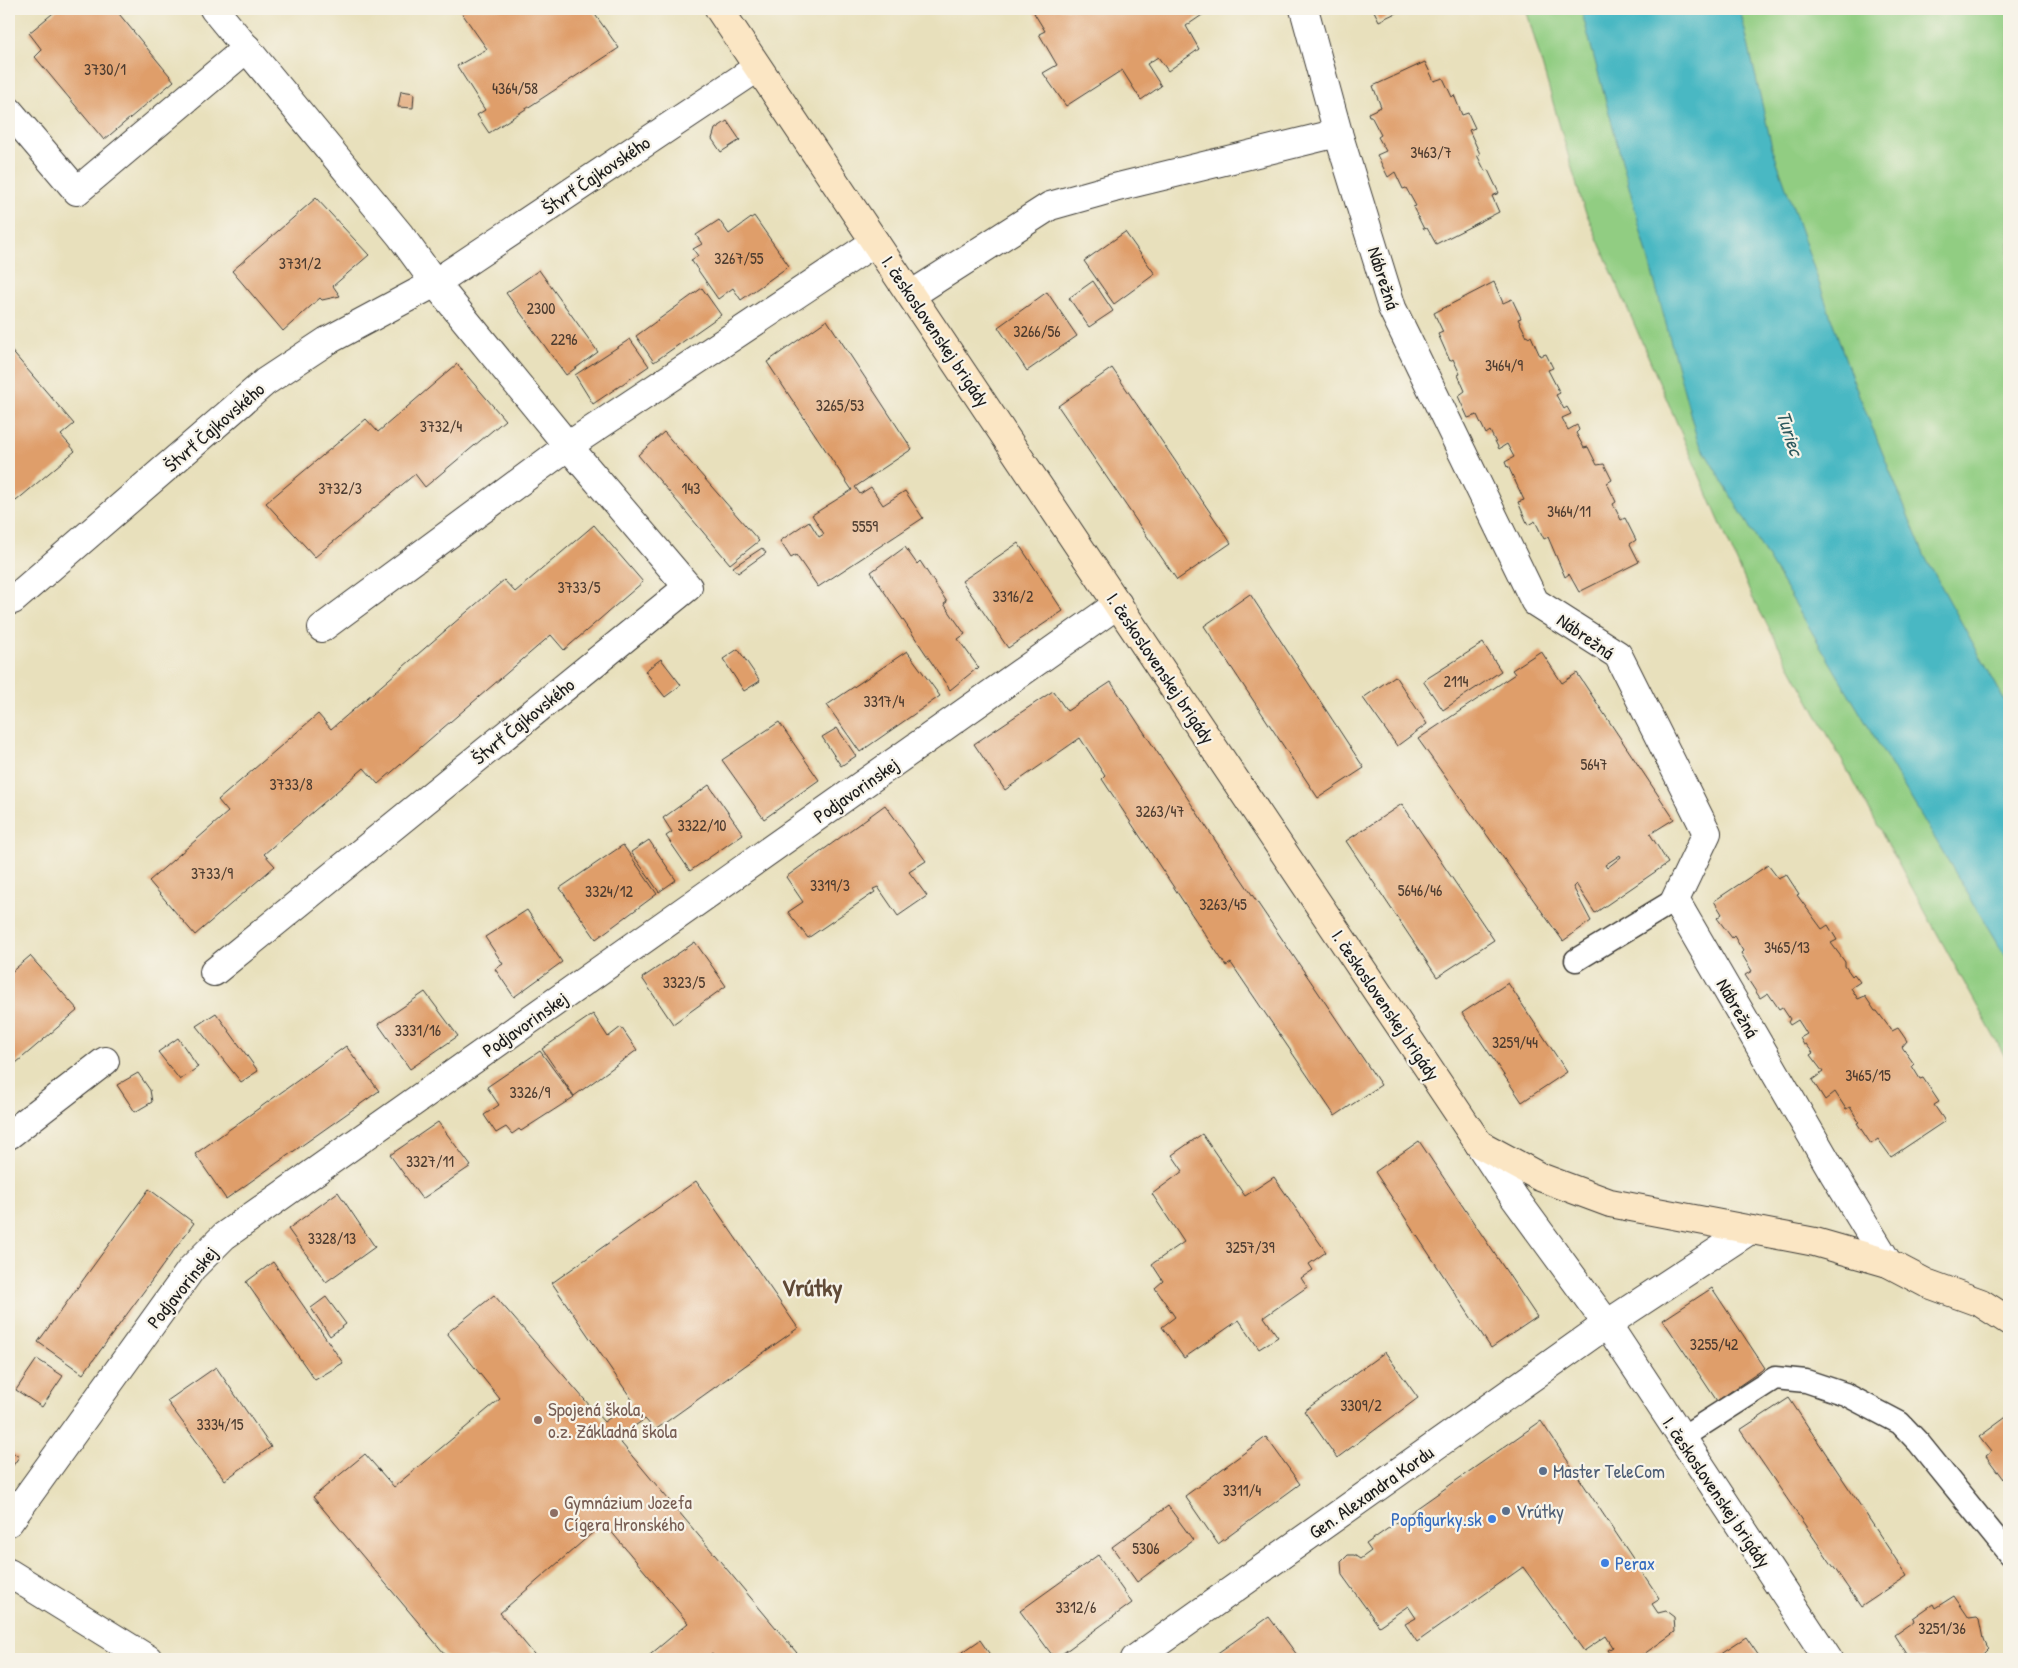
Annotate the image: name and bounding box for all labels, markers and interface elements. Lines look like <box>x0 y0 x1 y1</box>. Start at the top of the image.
house number: 3730/1 <box>84 58 126 80</box>
house number: 4364/58 <box>492 77 538 99</box>
street label: Štvrť Čajkovského <box>537 129 655 221</box>
house number: 3463/7 <box>1410 141 1452 163</box>
street label: Nábrežná <box>1362 243 1406 313</box>
house number: 3267/55 <box>714 247 764 269</box>
street label: I. československej brigády <box>876 250 996 412</box>
house number: 3731/2 <box>279 252 322 274</box>
house number: 2300 <box>527 297 556 319</box>
house number: 3266/56 <box>1013 320 1061 342</box>
house number: 2296 <box>550 328 578 350</box>
house number: 3464/9 <box>1485 354 1523 376</box>
street label: Štvrť Čajkovského <box>158 376 270 478</box>
house number: 3265/53 <box>816 394 864 416</box>
water label: Turiec <box>1771 407 1811 461</box>
house number: 3732/4 <box>420 415 462 437</box>
house number: 3732/3 <box>318 477 362 499</box>
house number: 143 <box>682 477 700 499</box>
house number: 3464/11 <box>1547 500 1591 522</box>
house number: 5559 <box>852 515 878 537</box>
house number: 3733/5 <box>558 576 601 598</box>
house number: 3316/2 <box>993 585 1034 607</box>
street label: I. československej brigády <box>1101 587 1221 749</box>
street label: Nábrežná <box>1552 607 1620 665</box>
house number: 2114 <box>1443 670 1469 692</box>
street label: Štvrť Čajkovského <box>466 671 580 770</box>
house number: 3317/4 <box>864 690 904 712</box>
street label: Podjavorinskej <box>808 751 904 829</box>
house number: 5647 <box>1580 753 1608 775</box>
house number: 3733/8 <box>269 773 313 795</box>
house number: 3263/47 <box>1136 800 1185 822</box>
house number: 3322/10 <box>677 814 727 836</box>
house number: 3733/9 <box>191 862 233 884</box>
house number: 3319/3 <box>810 874 850 896</box>
house number: 5646/46 <box>1398 879 1442 901</box>
house number: 3324/12 <box>585 880 633 902</box>
house number: 3263/45 <box>1199 893 1247 915</box>
street label: I. československej brigády <box>1326 924 1446 1086</box>
house number: 3465/13 <box>1764 936 1810 958</box>
house number: 3323/5 <box>663 971 705 993</box>
street label: Nábrežná <box>1711 974 1766 1043</box>
street label: Podjavorinskej <box>477 985 573 1063</box>
house number: 3331/16 <box>395 1019 441 1041</box>
house number: 3259/44 <box>1492 1031 1538 1053</box>
house number: 3465/15 <box>1845 1064 1891 1086</box>
house number: 3326/9 <box>510 1081 551 1103</box>
house number: 3327/11 <box>406 1150 454 1172</box>
house number: 3328/13 <box>308 1227 356 1249</box>
house number: 3257/39 <box>1225 1236 1275 1258</box>
street label: Podjavorinskej <box>141 1240 223 1334</box>
district label: Vrútky <box>782 1271 842 1304</box>
house number: 3255/42 <box>1690 1333 1739 1355</box>
house number: 3309/2 <box>1340 1394 1382 1416</box>
place label: Spojená škola, o.z. Základná škola <box>548 1396 677 1444</box>
street label: I. československej brigády <box>1657 1411 1777 1573</box>
house number: 3334/15 <box>197 1413 244 1435</box>
marker: Spojená škola, o.z. Základná škola <box>532 1414 544 1426</box>
street label: Gen. Alexandra Kordu <box>1303 1439 1439 1545</box>
place label: Master TeleCom <box>1553 1458 1665 1484</box>
marker: Master TeleCom <box>1537 1465 1549 1477</box>
house number: 3311/4 <box>1223 1479 1261 1501</box>
place label: Gymnázium Jozefa Cígera Hronského <box>564 1489 693 1537</box>
place label: Vrútky <box>1516 1498 1564 1524</box>
marker: Vrútky <box>1500 1505 1512 1517</box>
place label: Popfigurky.sk <box>1391 1506 1482 1532</box>
marker: Gymnázium Jozefa Cígera Hronského <box>548 1507 560 1519</box>
marker: Popfigurky.sk <box>1486 1513 1498 1525</box>
house number: 5306 <box>1132 1537 1160 1559</box>
place label: Perax <box>1615 1550 1655 1576</box>
marker: Perax <box>1599 1557 1611 1569</box>
house number: 3312/6 <box>1056 1596 1096 1618</box>
house number: 3251/36 <box>1918 1617 1966 1639</box>

